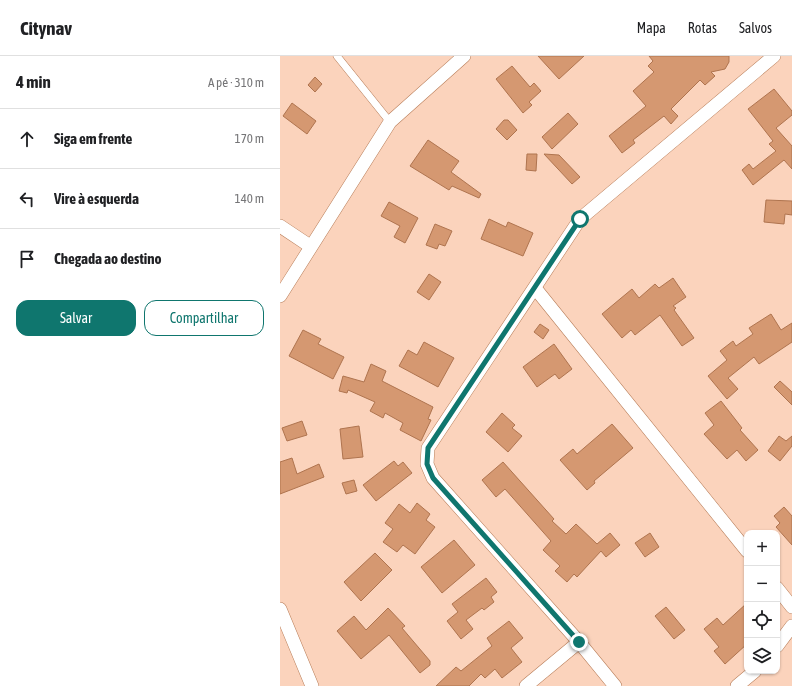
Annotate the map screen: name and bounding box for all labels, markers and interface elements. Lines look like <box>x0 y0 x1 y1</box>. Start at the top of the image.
text: Citynav <box>20 17 72 39</box>
text: Mapa <box>637 20 666 36</box>
text: Rotas <box>688 20 717 36</box>
text: Salvos <box>739 20 772 36</box>
text: 4 min <box>16 72 51 92</box>
text: A pé · 310 m <box>208 75 264 90</box>
icon: ahead <box>16 128 38 150</box>
text: Siga em frente <box>54 130 132 147</box>
text: 170 m <box>235 131 264 146</box>
icon: left <box>16 188 38 210</box>
text: Vire à esquerda <box>54 190 139 207</box>
text: 140 m <box>235 191 264 206</box>
route start <box>571 210 589 228</box>
icon: arrive <box>16 248 38 270</box>
text: Chegada ao destino <box>54 250 162 267</box>
button: Salvar <box>16 300 136 336</box>
button: Compartilhar <box>144 300 264 336</box>
map controls <box>744 530 780 674</box>
button: + <box>744 530 780 566</box>
button: − <box>744 566 780 602</box>
button: locate <box>744 602 780 638</box>
route end <box>570 633 588 651</box>
button: layers <box>744 638 780 674</box>

